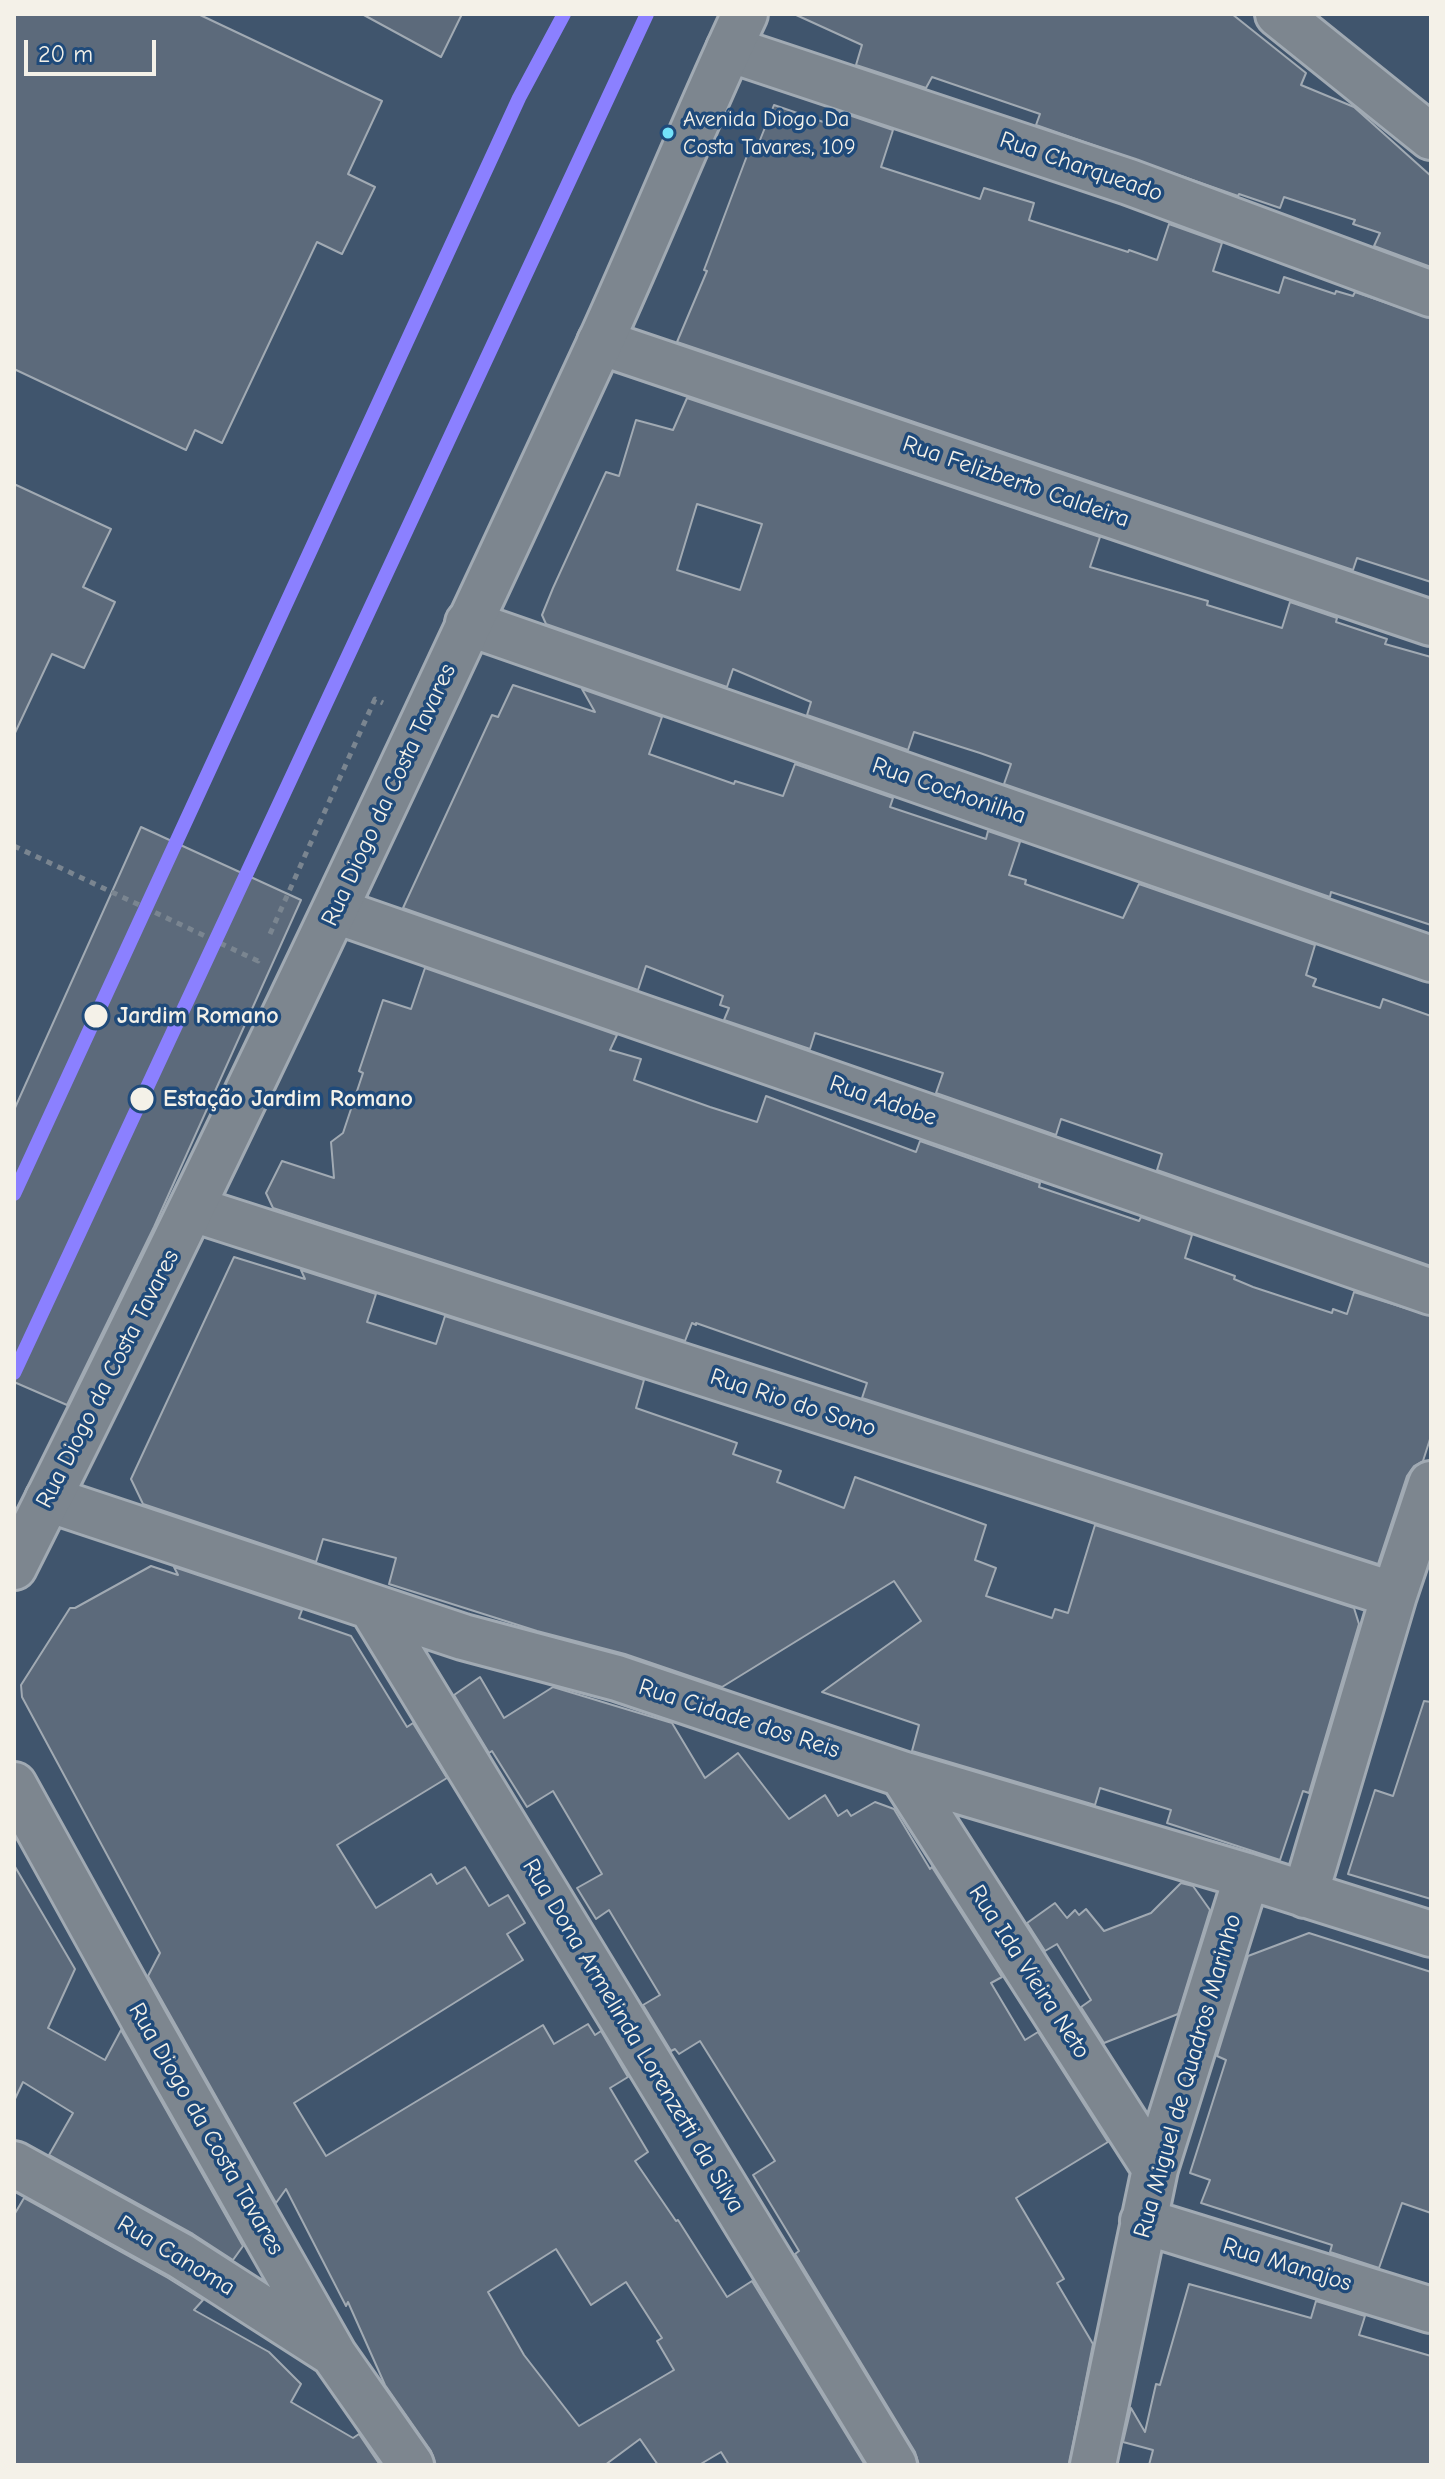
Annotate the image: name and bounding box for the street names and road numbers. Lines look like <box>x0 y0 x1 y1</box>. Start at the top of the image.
street label: Rua Charqueado <box>996 126 1166 208</box>
street label: Rua Felizberto Caldeira <box>899 430 1133 534</box>
street label: Rua Diogo da Costa Tavares <box>315 659 463 931</box>
street label: Rua Cochonilha <box>868 751 1030 831</box>
street label: Rua Adobe <box>826 1069 940 1133</box>
street label: Rua Diogo da Costa Tavares <box>30 1245 186 1513</box>
street label: Rua Rio do Sono <box>706 1363 880 1443</box>
street label: Rua Cidade dos Reis <box>635 1673 843 1765</box>
street label: Rua Dona Armelinda Lorenzetti da Silva <box>516 1854 750 2218</box>
street label: Rua Ida Vieira Neto <box>962 1880 1096 2064</box>
street label: Rua Miguel de Quadros Marinho <box>1128 1911 1248 2241</box>
street label: Rua Diogo da Costa Tavares <box>122 1998 290 2260</box>
street label: Rua Canoma <box>112 2210 240 2302</box>
street label: Rua Manajos <box>1219 2232 1355 2298</box>

